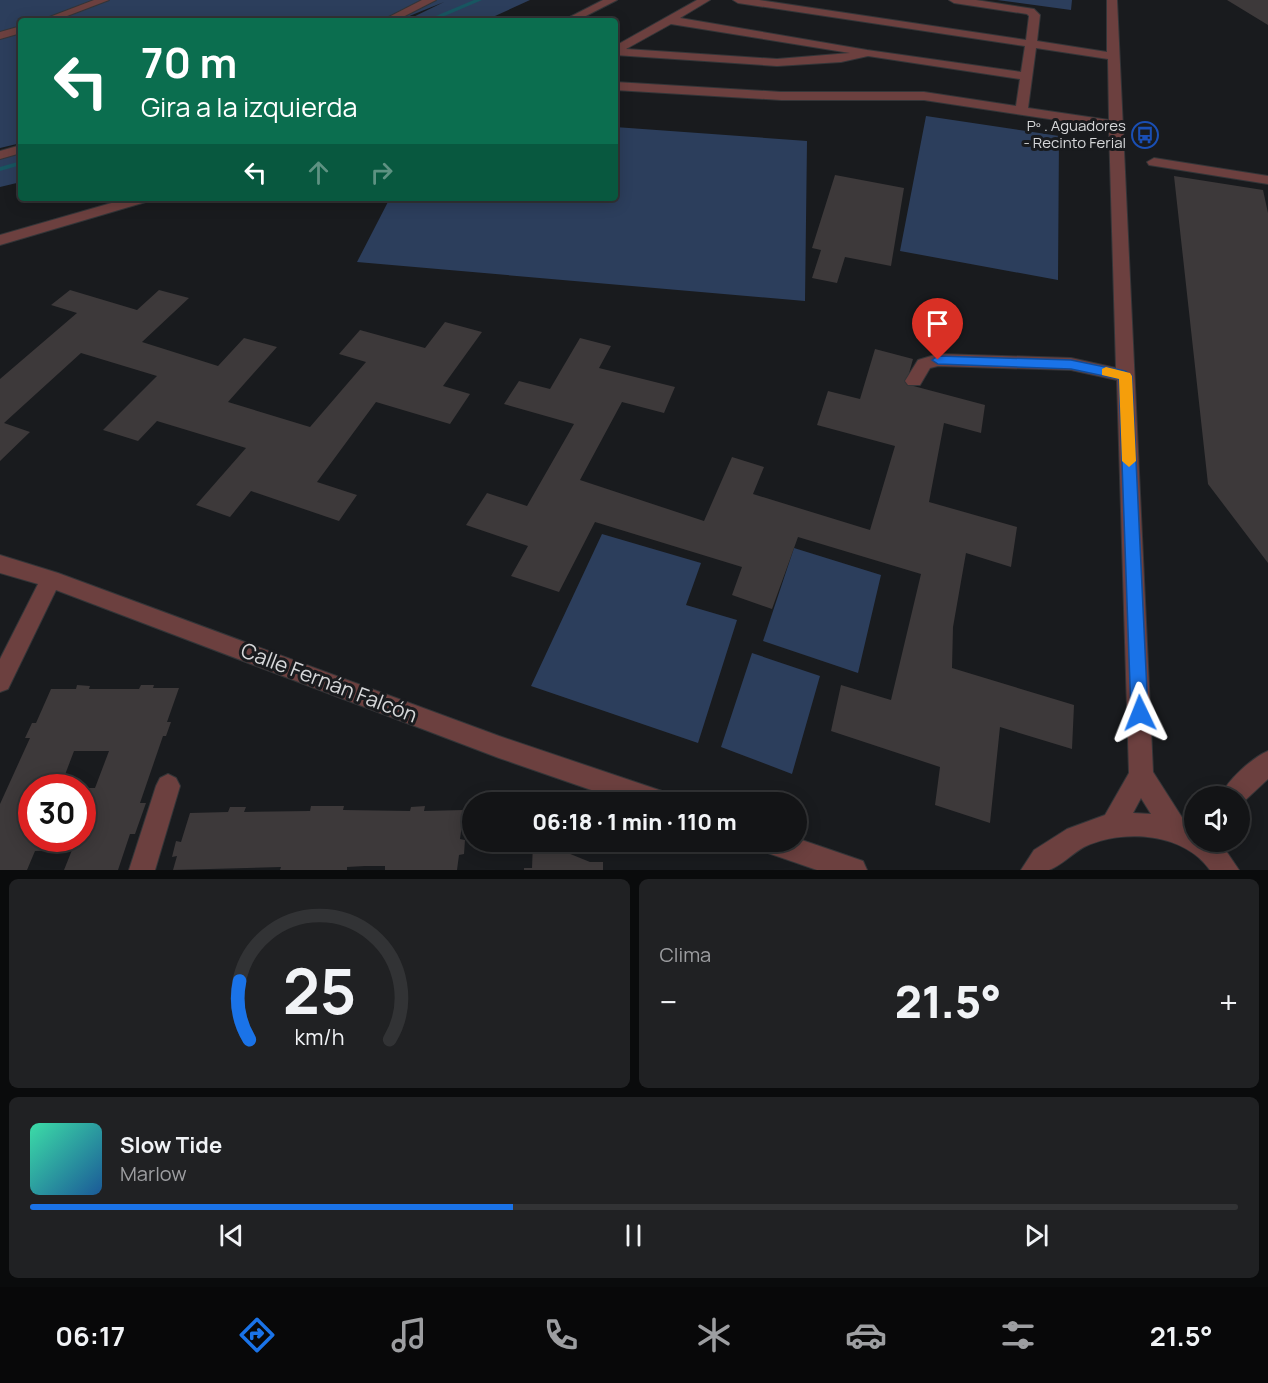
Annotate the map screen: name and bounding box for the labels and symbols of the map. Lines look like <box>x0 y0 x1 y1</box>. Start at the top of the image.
place label: Pº . Aguadores - Recinto Ferial <box>1024 115 1126 153</box>
bus stop icon: Pº . Aguadores - Recinto Ferial <box>1130 120 1160 150</box>
pin <box>912 298 963 360</box>
street label: Calle Fernán Falcón <box>237 636 422 729</box>
position arrow <box>1108 681 1172 745</box>
speed limit sign: 30 <box>18 774 96 852</box>

